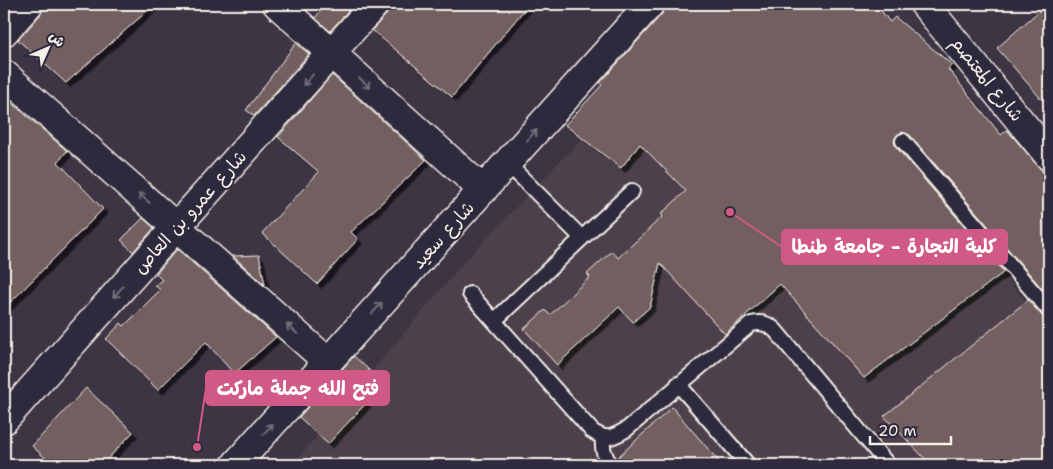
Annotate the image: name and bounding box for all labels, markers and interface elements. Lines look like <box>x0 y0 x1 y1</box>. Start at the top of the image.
north arrow <box>22 22 72 72</box>
text: ش <box>45 27 69 51</box>
street label: شارع المعتصم <box>944 31 1029 128</box>
one-way arrow <box>302 73 314 86</box>
one-way arrow <box>358 78 371 89</box>
one-way arrow <box>526 129 538 142</box>
street label: شارع عمرو بن العاص <box>128 145 252 279</box>
one-way arrow <box>138 193 151 204</box>
street label: شارع سعيد <box>406 196 480 274</box>
callout: كلية التجارة - جامعة طنطا <box>782 230 1007 264</box>
text: كلية التجارة - جامعة طنطا <box>791 234 997 259</box>
one-way arrow <box>112 286 124 299</box>
one-way arrow <box>371 302 383 315</box>
one-way arrow <box>286 324 299 335</box>
callout: فتح الله جملة ماركت <box>206 371 389 405</box>
text: فتح الله جملة ماركت <box>217 376 379 401</box>
scale bar <box>870 414 952 446</box>
text: 20 m <box>878 421 917 441</box>
one-way arrow <box>262 422 274 435</box>

